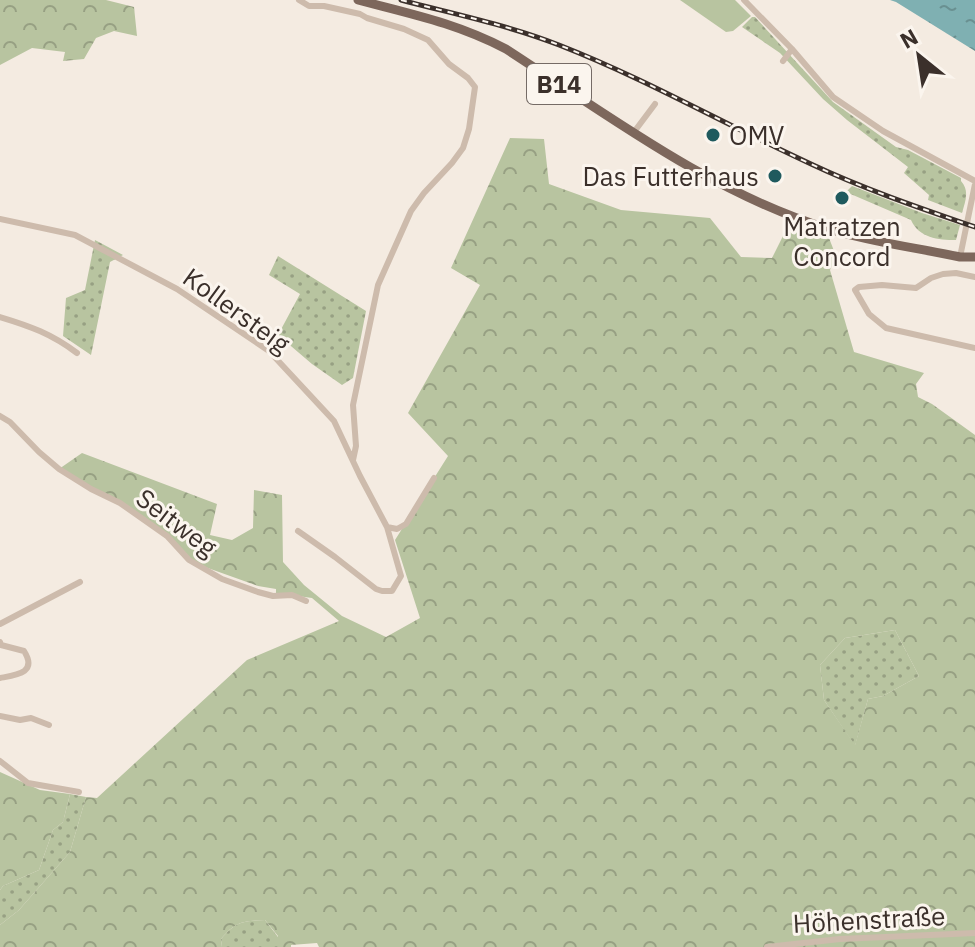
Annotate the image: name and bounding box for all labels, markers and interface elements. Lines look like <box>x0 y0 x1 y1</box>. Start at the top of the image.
north arrow <box>879 16 959 96</box>
text: N <box>895 22 923 55</box>
road number: B14 <box>527 64 591 104</box>
place label: OMV <box>729 118 785 152</box>
marker: OMV <box>704 126 722 144</box>
place label: Das Futterhaus <box>582 159 759 193</box>
marker: Das Futterhaus <box>766 167 784 185</box>
marker: Matratzen Concord <box>833 189 851 207</box>
place label: Matratzen Concord <box>783 209 901 273</box>
street label: Kollersteig <box>177 260 297 360</box>
street label: Seitweg <box>130 480 225 564</box>
street label: Höhenstraße <box>792 898 946 940</box>

